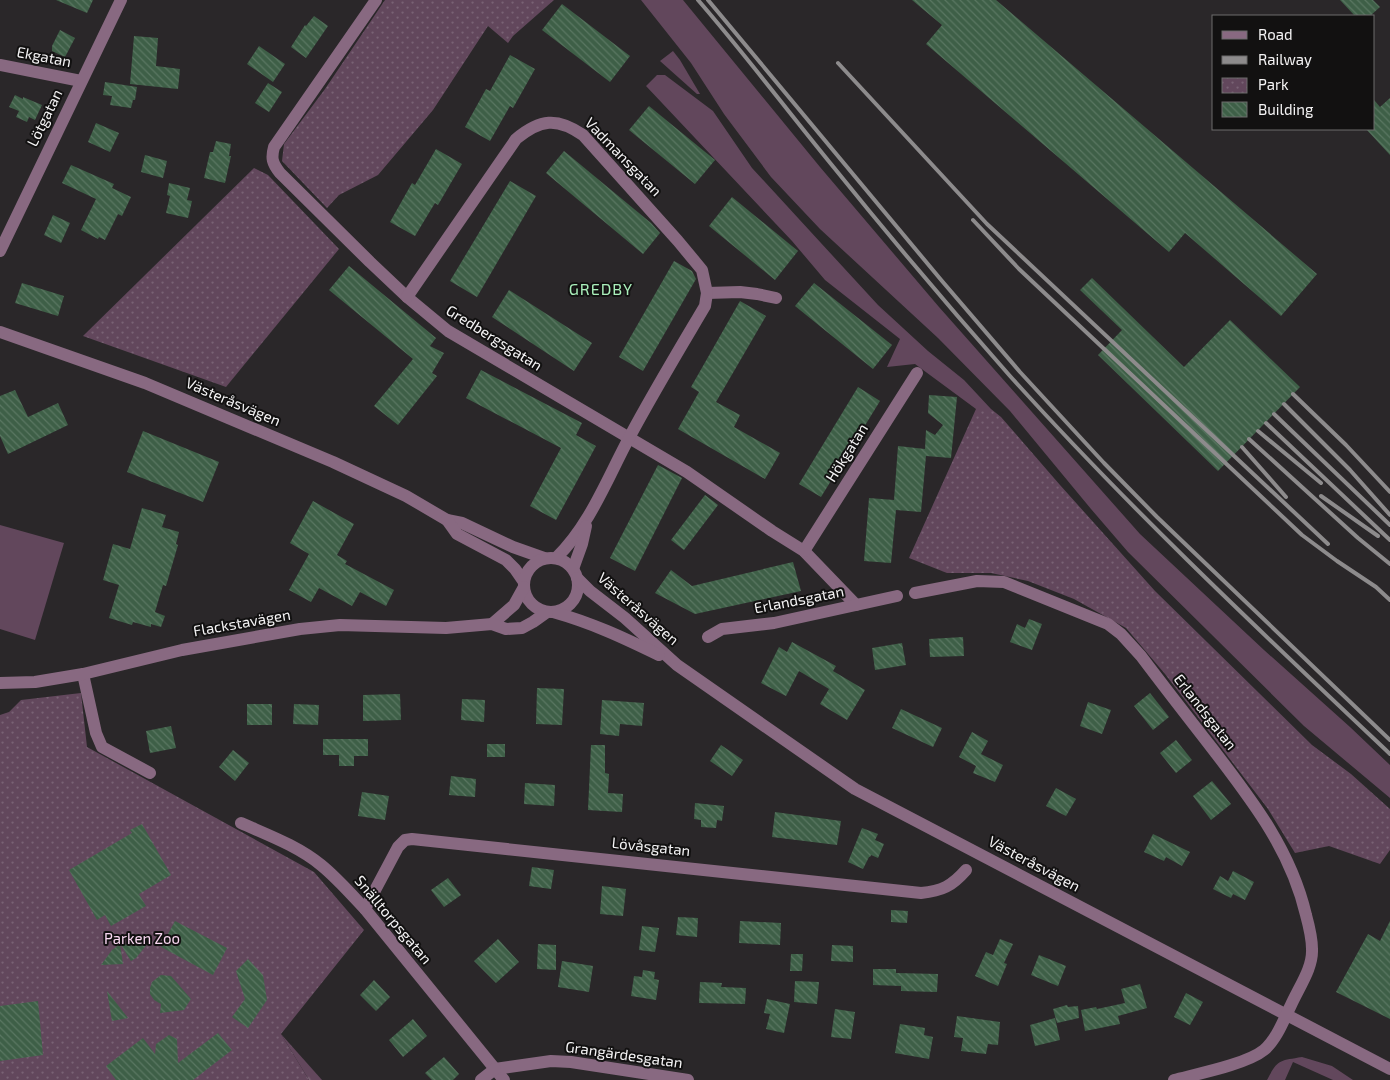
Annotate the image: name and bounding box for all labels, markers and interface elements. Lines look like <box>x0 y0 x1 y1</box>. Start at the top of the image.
legend <box>1212 15 1375 130</box>
text: Road <box>1258 25 1293 43</box>
street label: Ekgatan <box>15 42 73 70</box>
text: Railway <box>1258 50 1312 68</box>
text: Park <box>1258 75 1289 93</box>
street label: Lötgatan <box>23 86 66 149</box>
text: Building <box>1258 100 1314 118</box>
street label: Vadmansgatan <box>582 113 666 199</box>
district label: GREDBY <box>569 279 633 298</box>
street label: Gredbergsgatan <box>443 300 546 374</box>
street label: Västeråsvägen <box>183 373 284 429</box>
street label: Hökgatan <box>821 420 871 485</box>
street label: Västeråsvägen <box>595 568 683 648</box>
street label: Erlandsgatan <box>752 581 845 617</box>
street label: Flackstavägen <box>192 605 292 639</box>
street label: Erlandsgatan <box>1171 670 1241 753</box>
street label: Västeråsvägen <box>985 831 1083 895</box>
street label: Lövåsgatan <box>611 833 691 859</box>
street label: Snälltorpsgatan <box>352 871 436 967</box>
park label: Parken Zoo <box>104 929 180 947</box>
street label: Grangärdesgatan <box>564 1037 684 1071</box>

